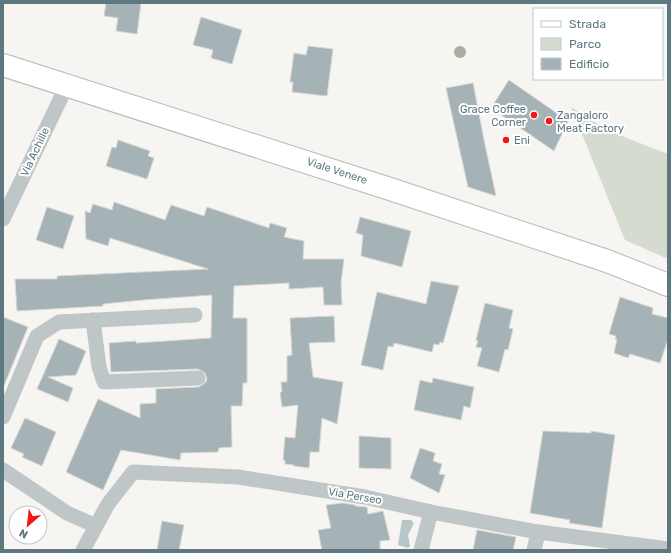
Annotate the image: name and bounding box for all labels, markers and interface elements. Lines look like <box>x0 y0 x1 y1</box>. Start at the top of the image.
legend <box>533 8 663 80</box>
text: Strada <box>569 17 606 31</box>
text: Parco <box>569 37 601 51</box>
text: Edificio <box>569 57 609 71</box>
place label: Grace Coffee Corner <box>460 103 527 129</box>
place label: Zangaloro Meat Factory <box>557 109 624 135</box>
marker: Grace Coffee Corner <box>529 110 539 120</box>
marker: Zangaloro Meat Factory <box>544 116 554 126</box>
street label: Via Achille <box>18 125 52 179</box>
place label: Eni <box>514 134 530 147</box>
marker: Eni <box>501 135 511 145</box>
street label: Viale Venere <box>305 155 369 187</box>
street label: Via Perseo <box>327 485 383 507</box>
north arrow <box>8 505 48 545</box>
text: N <box>17 526 30 541</box>

